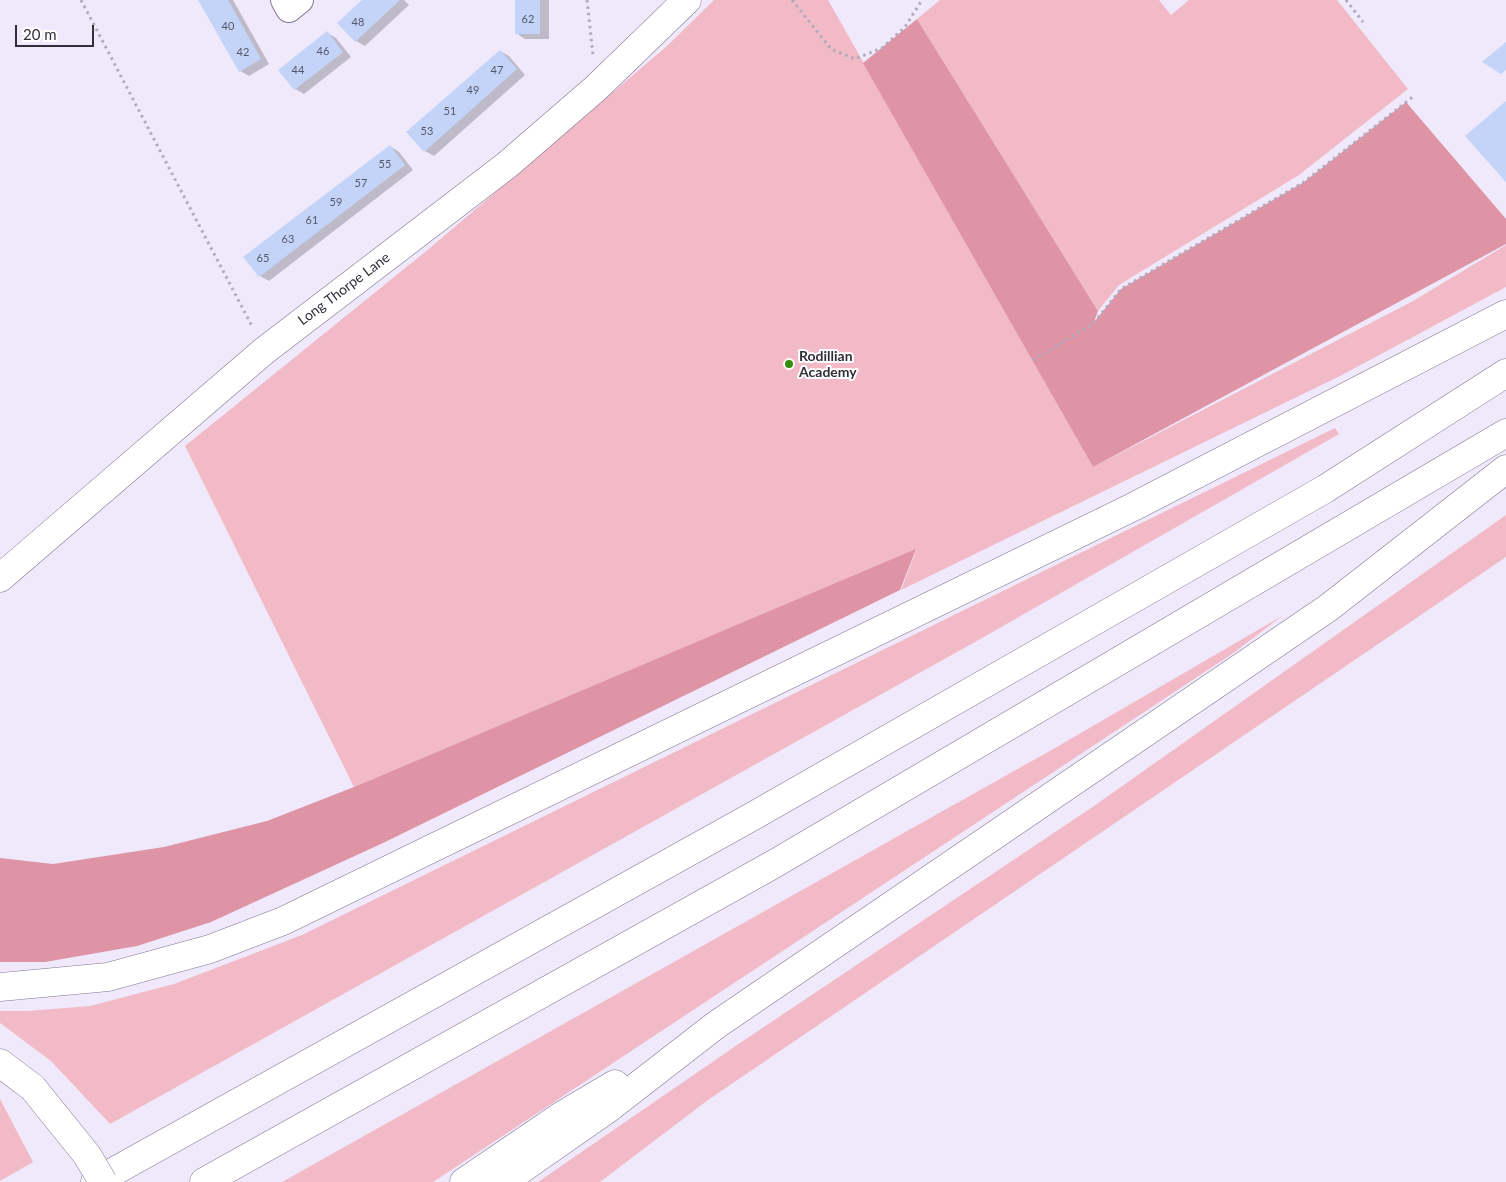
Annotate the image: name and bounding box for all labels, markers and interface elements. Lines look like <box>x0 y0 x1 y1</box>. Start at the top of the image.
house number: 62 <box>522 12 534 26</box>
scale bar <box>18 15 96 47</box>
house number: 48 <box>352 15 364 29</box>
house number: 40 <box>222 19 234 33</box>
text: 20 m <box>23 25 57 43</box>
house number: 46 <box>317 44 329 58</box>
house number: 42 <box>237 45 249 59</box>
house number: 44 <box>292 63 304 77</box>
house number: 47 <box>491 63 503 77</box>
house number: 49 <box>467 83 479 97</box>
house number: 51 <box>444 104 456 118</box>
house number: 53 <box>421 124 433 138</box>
house number: 55 <box>379 157 391 171</box>
house number: 57 <box>355 176 367 190</box>
house number: 59 <box>330 195 342 209</box>
house number: 61 <box>306 213 318 227</box>
house number: 63 <box>282 232 294 246</box>
street label: Long Thorpe Lane <box>295 249 393 329</box>
house number: 65 <box>257 251 269 265</box>
place label: Rodillian Academy <box>799 348 857 381</box>
marker: Rodillian Academy <box>783 358 795 370</box>

